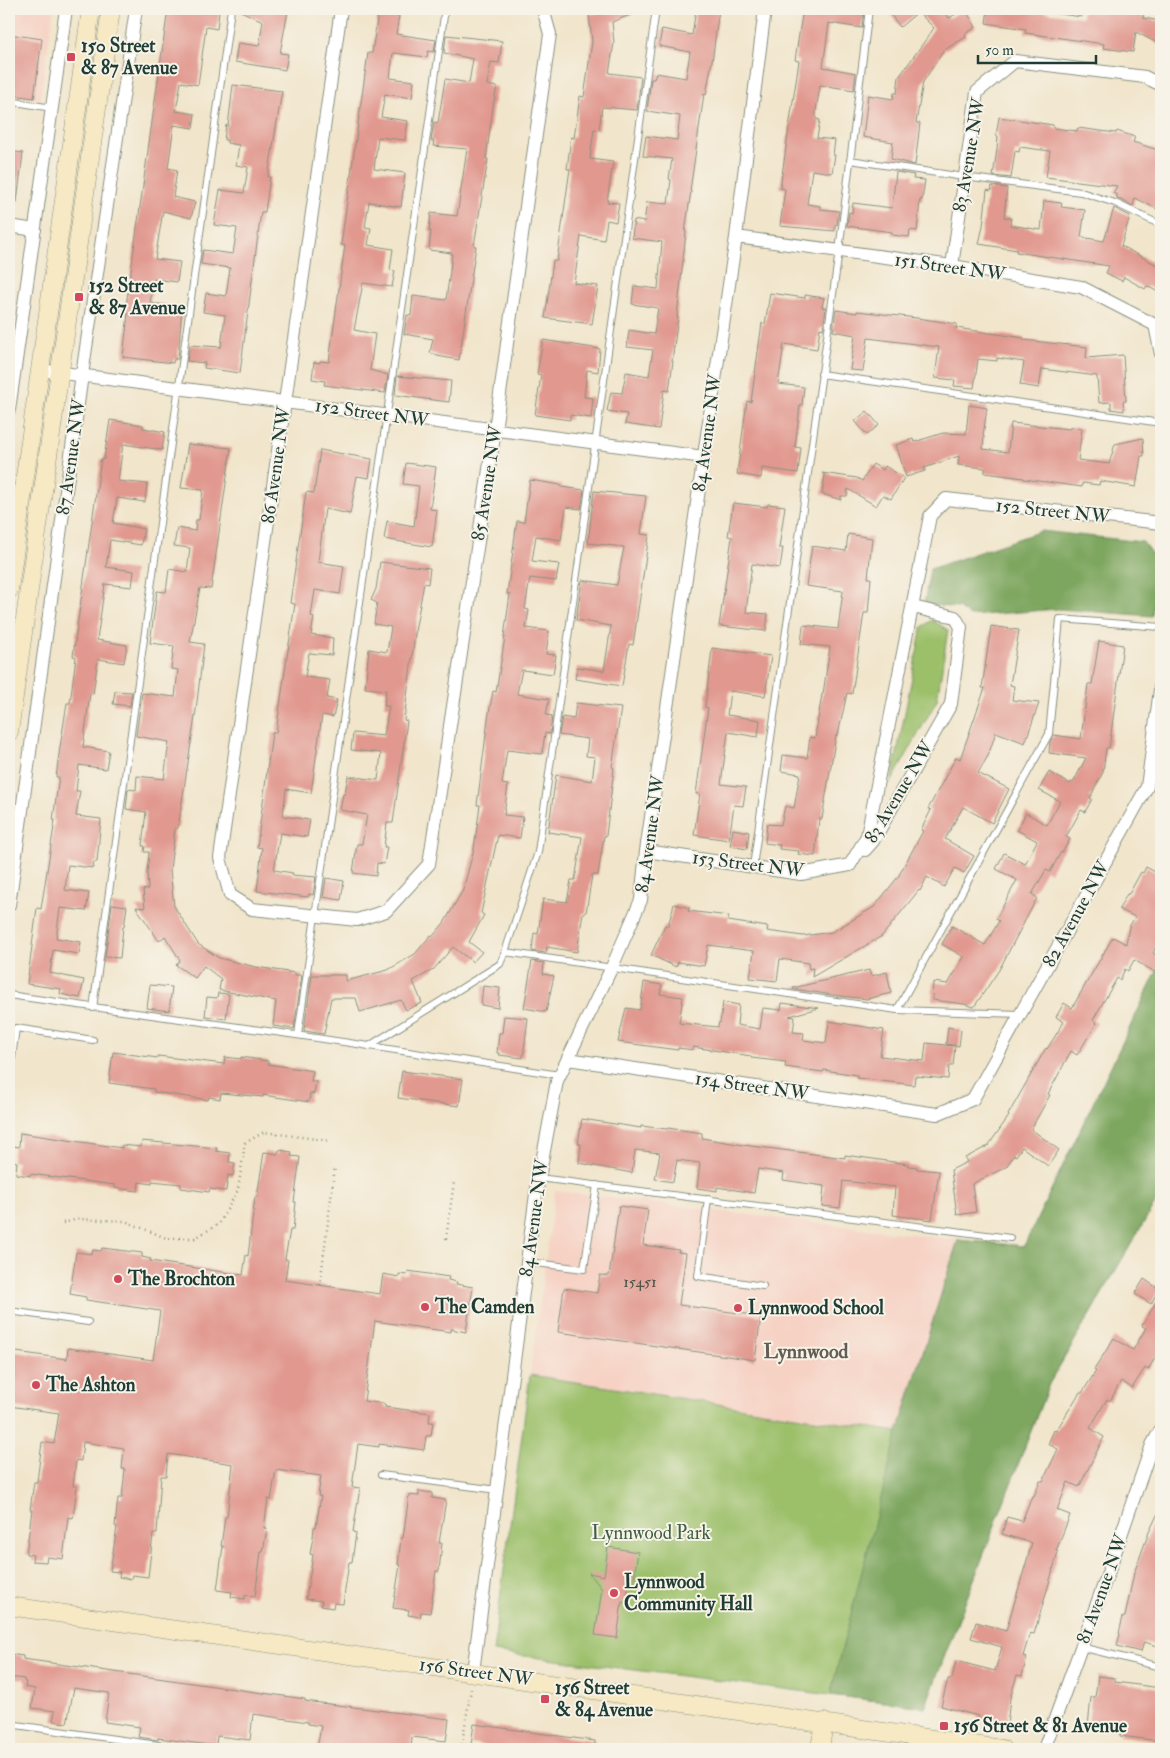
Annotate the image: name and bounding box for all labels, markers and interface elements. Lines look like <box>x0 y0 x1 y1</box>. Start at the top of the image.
scale bar <box>978 32 1095 64</box>
place label: 150 Street & 87 Avenue <box>81 34 178 80</box>
text: 50 m <box>985 41 1014 60</box>
marker: 150 Street & 87 Avenue <box>65 51 77 63</box>
street label: 83 Avenue NW <box>947 95 991 214</box>
street label: 151 Street NW <box>893 247 1008 287</box>
place label: 152 Street & 87 Avenue <box>89 274 186 320</box>
marker: 152 Street & 87 Avenue <box>73 291 85 303</box>
street label: 84 Avenue NW <box>687 372 727 493</box>
street label: 152 Street NW <box>313 393 431 433</box>
street label: 87 Avenue NW <box>51 397 91 517</box>
street label: 86 Avenue NW <box>256 404 296 525</box>
street label: 85 Avenue NW <box>466 423 508 542</box>
street label: 152 Street NW <box>995 493 1112 529</box>
street label: 83 Avenue NW <box>859 736 939 848</box>
street label: 84 Avenue NW <box>630 773 670 894</box>
street label: 153 Street NW <box>691 845 806 883</box>
street label: 82 Avenue NW <box>1037 856 1115 971</box>
street label: 154 Street NW <box>693 1066 811 1106</box>
street label: 84 Avenue NW <box>514 1157 554 1278</box>
place label: The Brochton <box>127 1267 235 1291</box>
house number: 15451 <box>623 1272 657 1292</box>
marker: The Brochton <box>112 1273 124 1285</box>
place label: The Camden <box>434 1295 535 1319</box>
place label: Lynnwood School <box>748 1296 884 1321</box>
marker: The Camden <box>419 1301 431 1313</box>
marker: Lynnwood School <box>732 1302 744 1314</box>
district label: Lynnwood <box>764 1339 849 1365</box>
place label: The Ashton <box>45 1373 136 1397</box>
marker: The Ashton <box>30 1379 42 1391</box>
park label: Lynnwood Park <box>591 1521 711 1545</box>
street label: 81 Avenue NW <box>1071 1530 1133 1647</box>
place label: Lynnwood Community Hall <box>624 1570 753 1617</box>
marker: Lynnwood Community Hall <box>608 1587 620 1599</box>
street label: 156 Street NW <box>418 1652 535 1692</box>
place label: 156 Street & 84 Avenue <box>555 1676 653 1722</box>
marker: 156 Street & 84 Avenue <box>539 1693 551 1705</box>
place label: 156 Street & 81 Avenue <box>954 1714 1127 1738</box>
marker: 156 Street & 81 Avenue <box>938 1720 950 1732</box>

